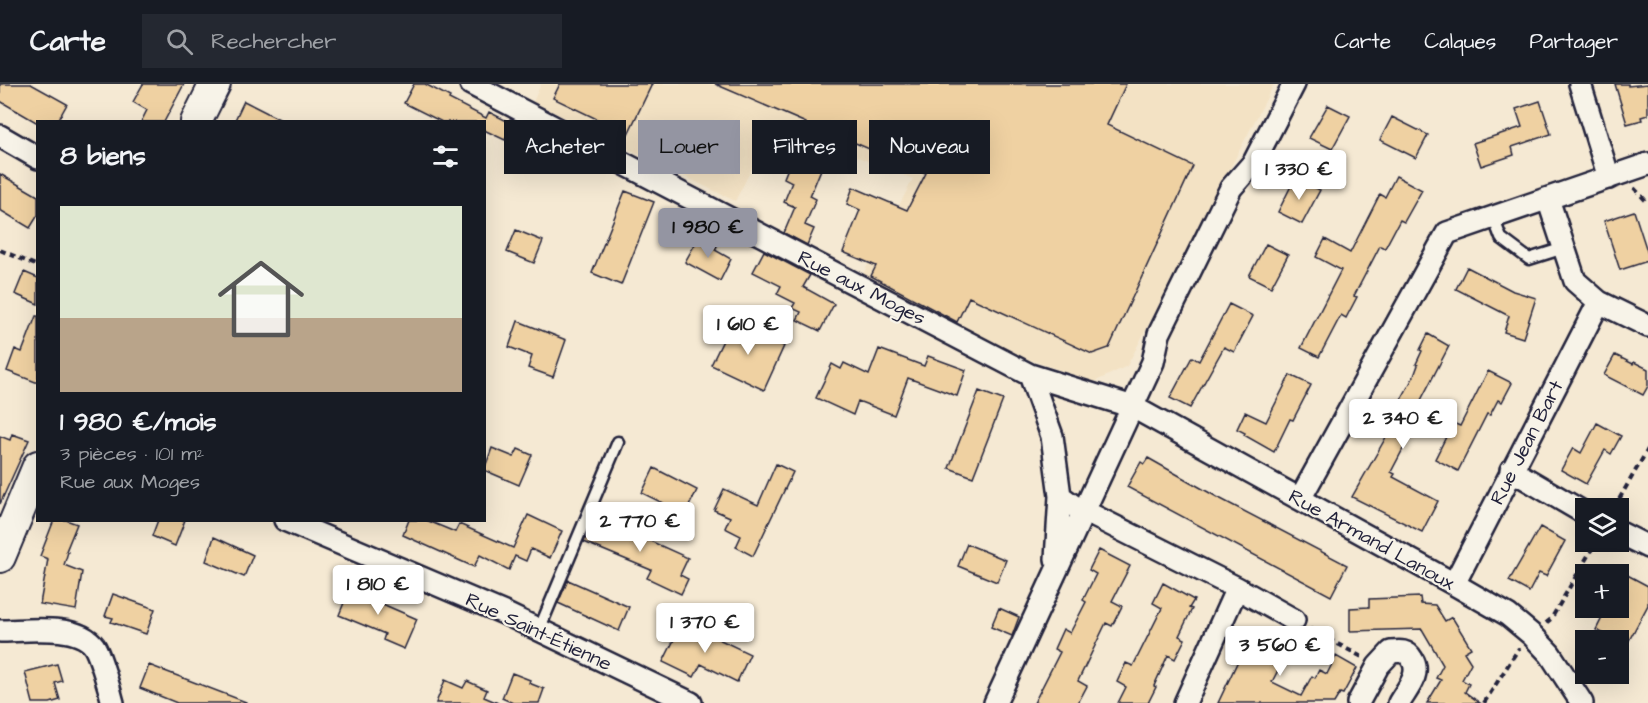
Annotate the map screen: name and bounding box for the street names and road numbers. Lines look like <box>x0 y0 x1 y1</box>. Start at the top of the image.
street label: Rue aux Moges <box>792 244 930 333</box>
street label: Rue Jean Bart <box>1483 375 1570 510</box>
street label: Rue Armand Lanoux <box>1283 483 1460 597</box>
street label: Rue Saint-Étienne <box>461 586 616 678</box>

